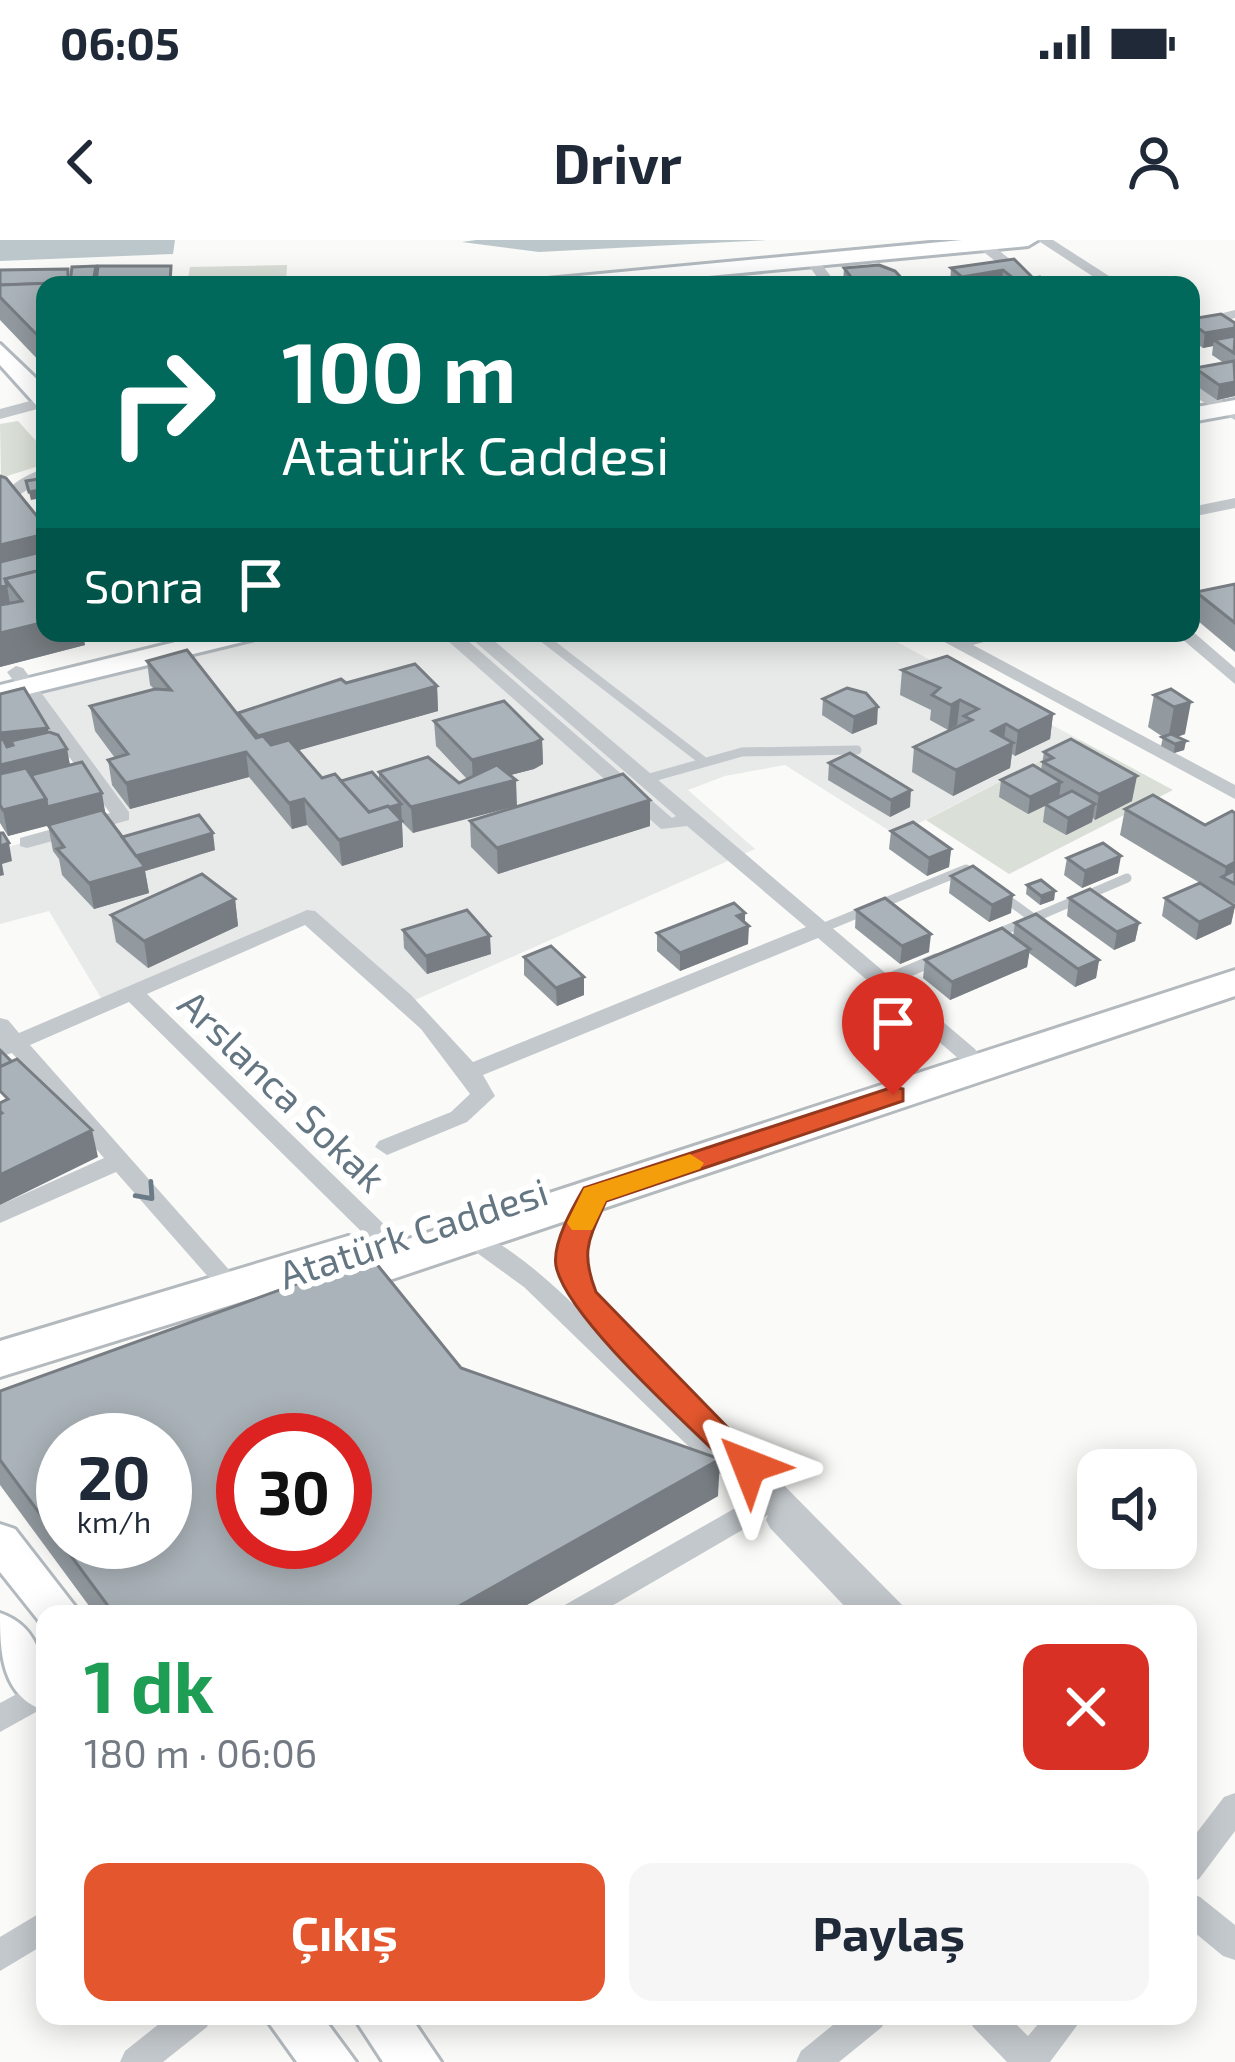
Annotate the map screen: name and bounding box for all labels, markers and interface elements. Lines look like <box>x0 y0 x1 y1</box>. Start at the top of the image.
text: 06:05 <box>60 15 180 69</box>
icon: back <box>48 129 114 195</box>
icon: person <box>1121 129 1187 195</box>
text: Drivr <box>553 130 682 195</box>
text: 100 m <box>282 319 516 420</box>
icon: right <box>84 324 240 480</box>
text: Atatürk Caddesi <box>282 421 669 486</box>
icon: arrive <box>228 552 294 618</box>
text: Sonra <box>84 558 204 612</box>
pin <box>842 972 944 1095</box>
street label: Arslanca Sokak <box>170 979 396 1201</box>
icon: arrive <box>860 990 926 1056</box>
street label: Atatürk Caddesi <box>273 1166 553 1298</box>
one-way arrow <box>133 1180 154 1201</box>
position arrow <box>686 1403 812 1529</box>
speed limit sign: 30 <box>216 1413 372 1569</box>
text: 20 <box>78 1440 150 1512</box>
map controls <box>1077 1449 1197 1569</box>
button: sound <box>1077 1449 1197 1569</box>
text: km/h <box>77 1503 151 1539</box>
text: 1 dk <box>84 1641 214 1727</box>
button: close <box>1023 1644 1149 1770</box>
text: 180 m · 06:06 <box>84 1729 317 1776</box>
button: Çıkış <box>84 1863 605 2001</box>
button: Paylaş <box>629 1863 1149 2001</box>

